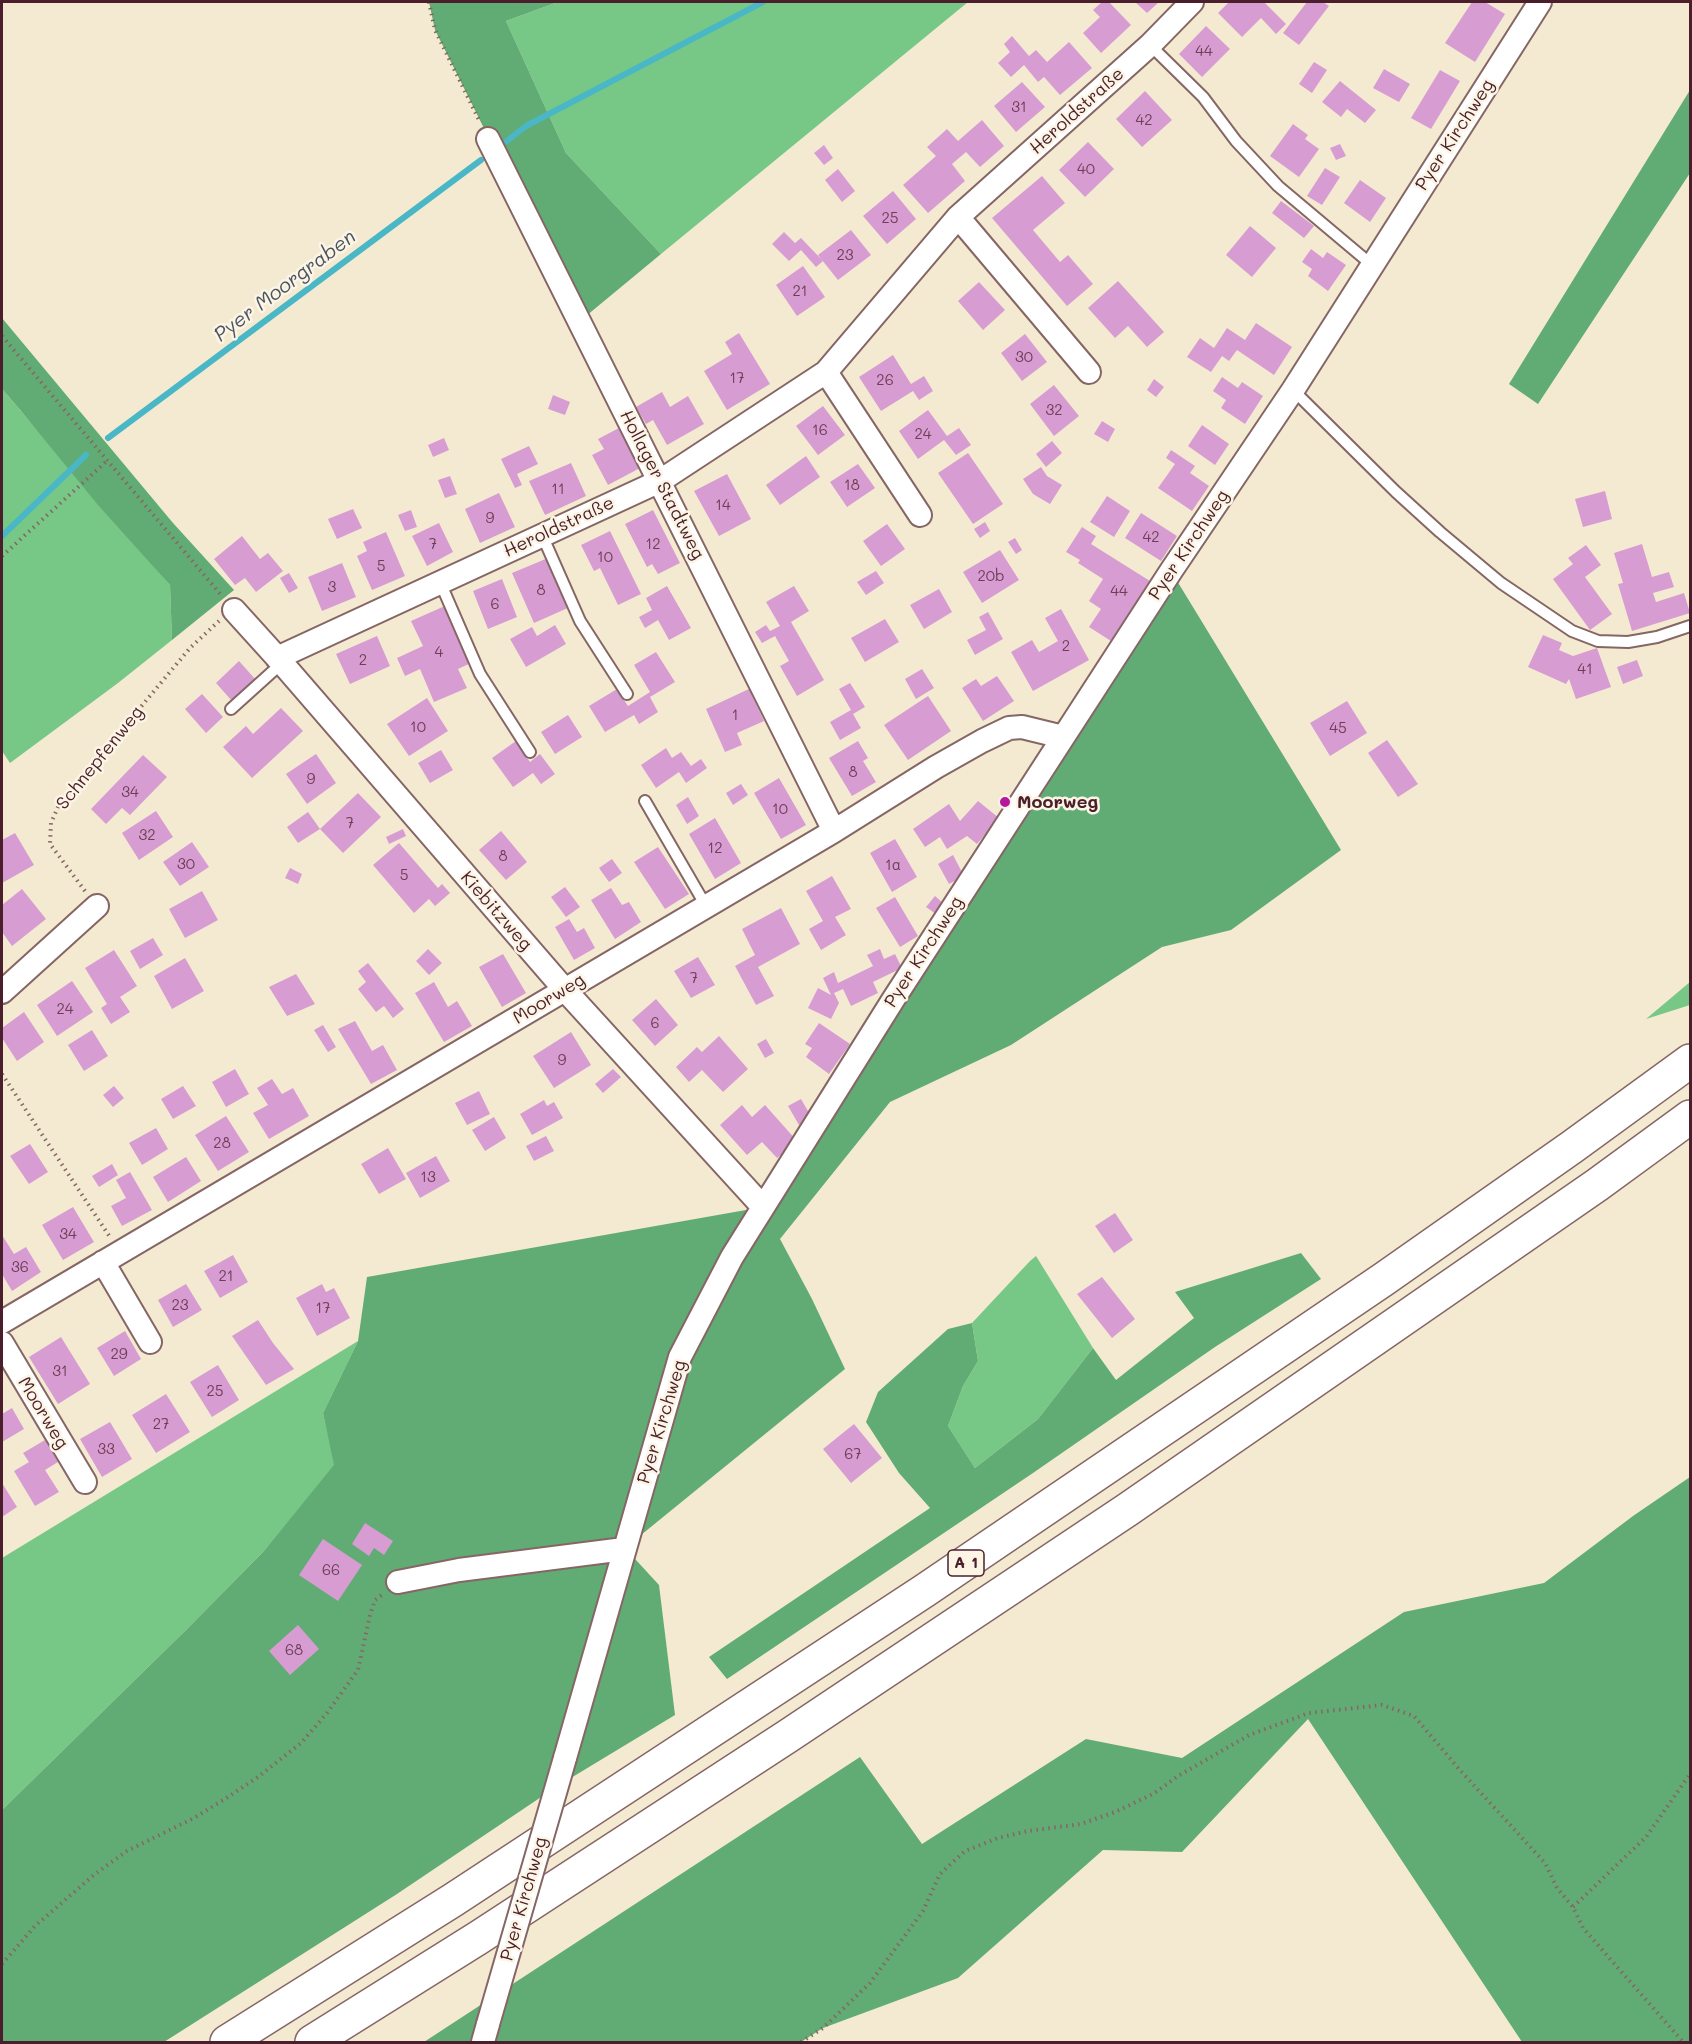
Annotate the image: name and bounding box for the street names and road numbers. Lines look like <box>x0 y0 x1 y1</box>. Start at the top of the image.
street label: Heroldstraße <box>1026 63 1128 159</box>
street label: Pyer Kirchweg <box>1411 75 1499 195</box>
street label: Hollager Stadtweg <box>615 407 709 563</box>
street label: Pyer Kirchweg <box>1144 486 1234 604</box>
street label: Heroldstraße <box>500 492 618 562</box>
street label: Schnepfenweg <box>52 702 148 814</box>
street label: Kiebitzweg <box>456 867 536 955</box>
street label: Pyer Kirchweg <box>880 892 968 1012</box>
street label: Moorweg <box>509 969 589 1029</box>
street label: Pyer Kirchweg <box>633 1358 691 1486</box>
street label: Moorweg <box>13 1373 73 1453</box>
road number: A 1 <box>948 1550 984 1576</box>
street label: Pyer Kirchweg <box>496 1834 552 1964</box>

